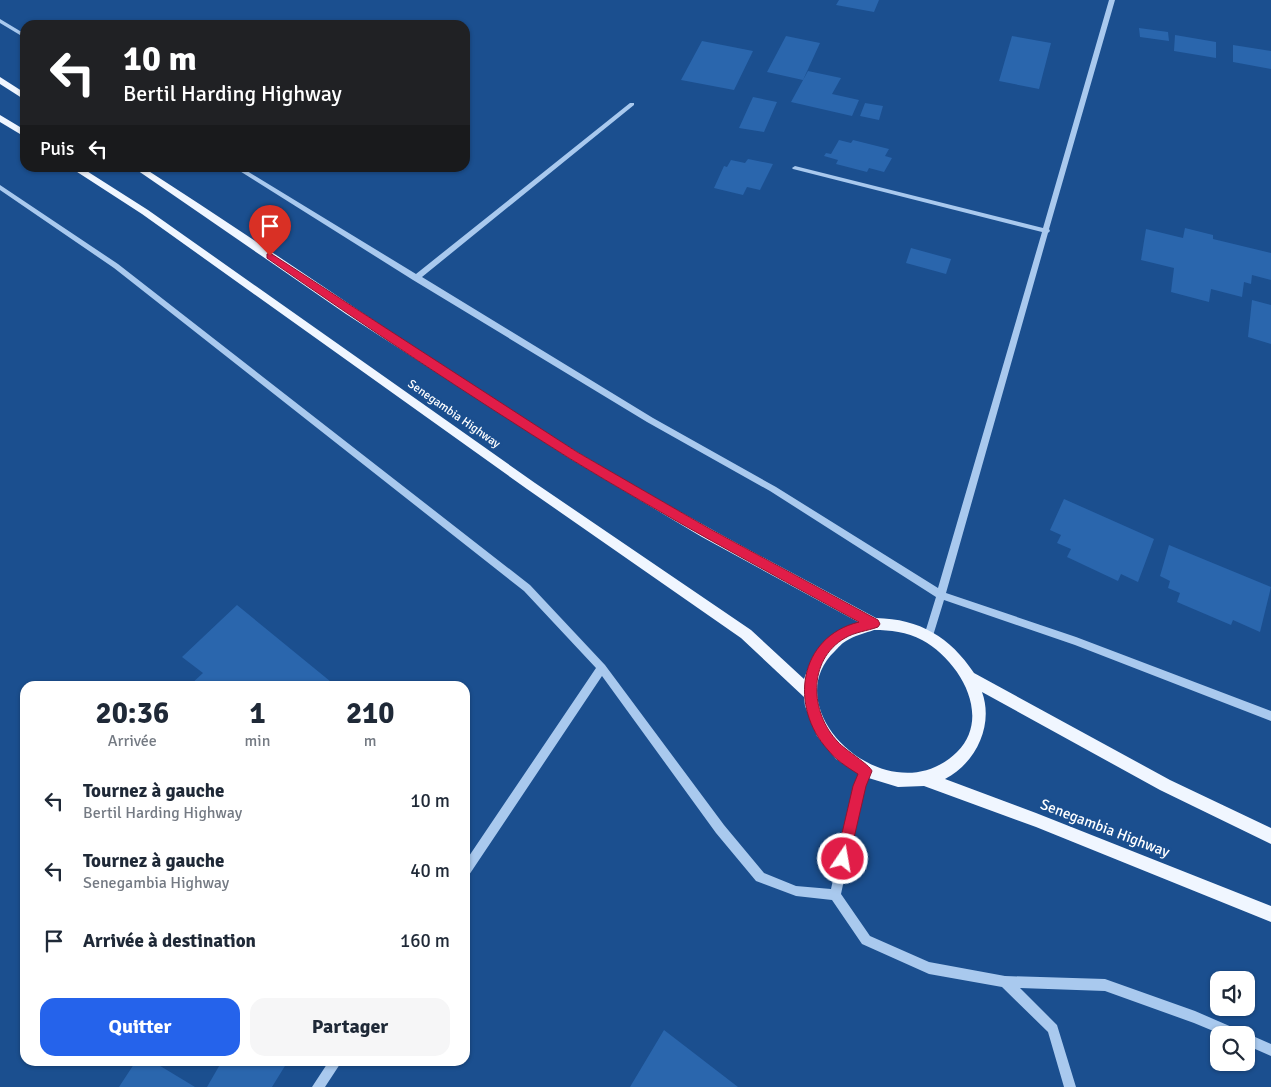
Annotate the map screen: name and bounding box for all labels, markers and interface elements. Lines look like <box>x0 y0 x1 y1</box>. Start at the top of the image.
text: 10 m <box>123 37 197 80</box>
icon: left <box>40 40 105 105</box>
text: Bertil Harding Highway <box>123 80 342 107</box>
icon: left <box>84 135 112 163</box>
text: Puis <box>40 137 74 161</box>
pin <box>249 205 291 256</box>
icon: arrive <box>256 212 284 240</box>
street label: Senegambia Highway <box>405 376 504 452</box>
text: 20:36 <box>95 695 169 732</box>
text: 1 <box>249 695 266 732</box>
text: 210 <box>346 695 394 732</box>
text: Arrivée <box>108 731 157 751</box>
text: min <box>245 731 270 751</box>
text: m <box>364 731 377 751</box>
text: Tournez à gauche <box>83 779 224 803</box>
icon: left <box>40 787 68 815</box>
text: 10 m <box>410 789 450 813</box>
street label: Senegambia Highway <box>1038 795 1172 861</box>
text: Bertil Harding Highway <box>83 803 242 823</box>
position arrow <box>816 832 868 884</box>
text: Tournez à gauche <box>83 849 224 873</box>
icon: left <box>40 857 68 885</box>
text: 40 m <box>410 859 450 883</box>
text: Senegambia Highway <box>83 873 229 893</box>
icon: arrive <box>40 927 68 955</box>
text: Arrivée à destination <box>83 929 256 953</box>
text: 160 m <box>400 929 450 953</box>
map controls <box>1210 971 1255 1071</box>
button: sound <box>1210 971 1255 1016</box>
button: Quitter <box>40 998 240 1056</box>
button: Partager <box>250 998 450 1056</box>
button: search <box>1210 1026 1255 1071</box>

